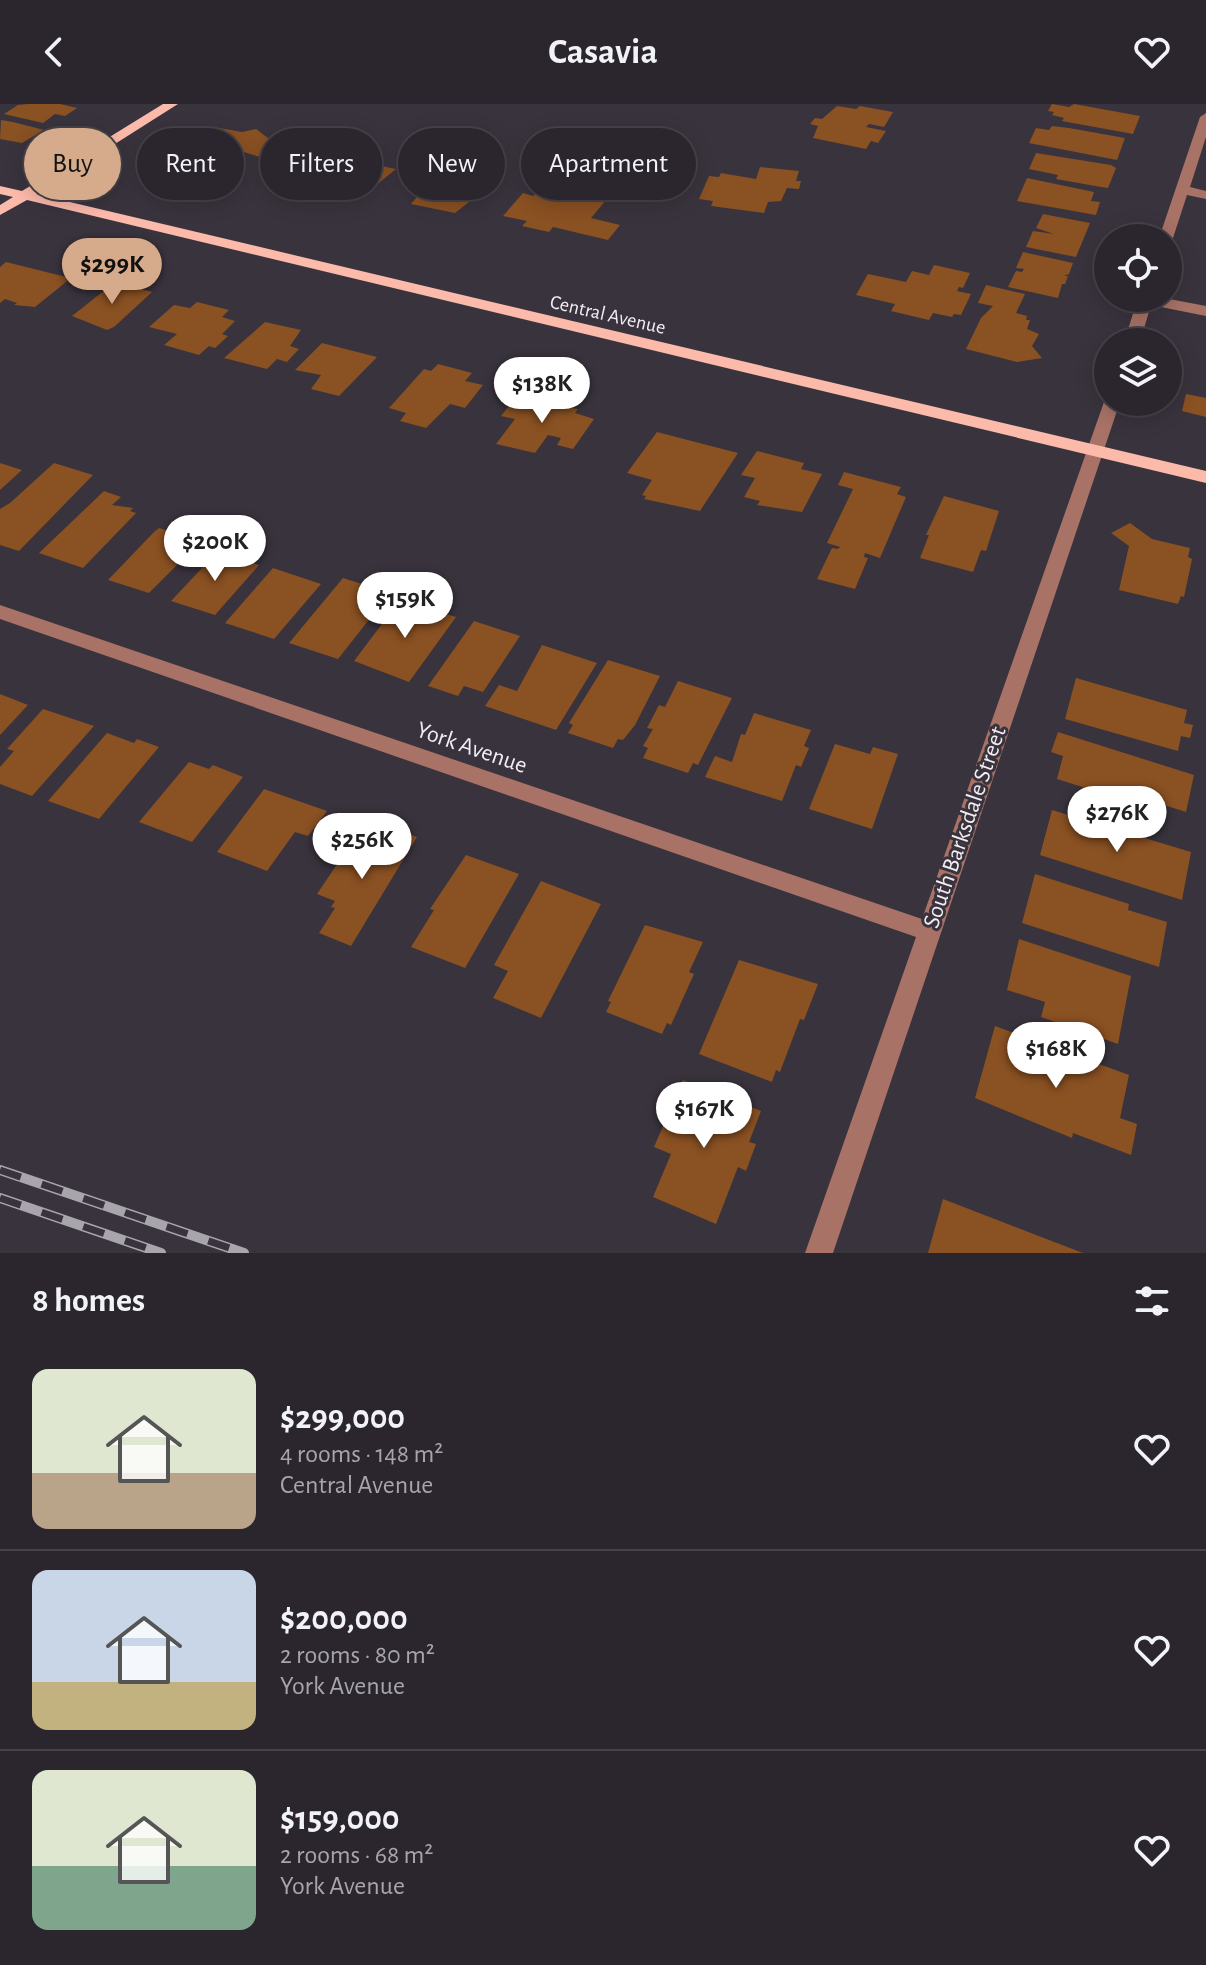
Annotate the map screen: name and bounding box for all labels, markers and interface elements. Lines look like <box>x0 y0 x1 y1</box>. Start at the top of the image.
icon: back <box>32 30 76 74</box>
icon: heart <box>1130 30 1174 74</box>
text: Casavia <box>548 34 658 70</box>
chip: Buy <box>24 128 121 200</box>
chip: Rent <box>137 128 244 200</box>
chip: Filters <box>260 128 382 200</box>
chip: New <box>398 128 505 200</box>
chip: Apartment <box>521 128 696 200</box>
map controls <box>1094 224 1182 416</box>
button: locate <box>1094 224 1182 312</box>
pin: $299K <box>56 238 168 306</box>
text: $299K <box>80 251 144 277</box>
street label: Central Avenue <box>548 292 667 338</box>
button: layers <box>1094 328 1182 416</box>
pin: $138K <box>486 357 598 425</box>
text: $138K <box>512 370 572 396</box>
pin: $200K <box>159 515 271 583</box>
text: $200K <box>182 528 248 554</box>
pin: $159K <box>349 572 461 640</box>
text: $159K <box>375 585 435 611</box>
street label: York Avenue <box>413 718 530 778</box>
street label: South Barksdale Street <box>919 723 1011 931</box>
pin: $276K <box>1061 786 1173 854</box>
text: $276K <box>1086 799 1148 825</box>
pin: $256K <box>306 813 418 881</box>
text: $256K <box>331 826 393 852</box>
pin: $168K <box>1000 1022 1112 1090</box>
text: $168K <box>1025 1035 1087 1061</box>
pin: $167K <box>648 1082 760 1150</box>
text: $167K <box>674 1095 734 1121</box>
icon: filters <box>1130 1279 1174 1323</box>
text: 8 homes <box>32 1284 145 1318</box>
icon: home <box>96 1401 192 1497</box>
text: $299,000 <box>280 1401 405 1435</box>
icon: heart <box>1130 1427 1174 1471</box>
text: 4 rooms · 148 m² <box>280 1441 443 1467</box>
text: Central Avenue <box>280 1472 433 1498</box>
icon: home <box>96 1602 192 1698</box>
text: $200,000 <box>280 1602 408 1636</box>
icon: heart <box>1130 1628 1174 1672</box>
text: 2 rooms · 80 m² <box>280 1642 435 1668</box>
text: York Avenue <box>280 1673 405 1699</box>
icon: home <box>96 1802 192 1898</box>
text: $159,000 <box>280 1802 400 1836</box>
icon: heart <box>1130 1828 1174 1872</box>
text: 2 rooms · 68 m² <box>280 1842 433 1868</box>
text: York Avenue <box>280 1873 405 1899</box>

